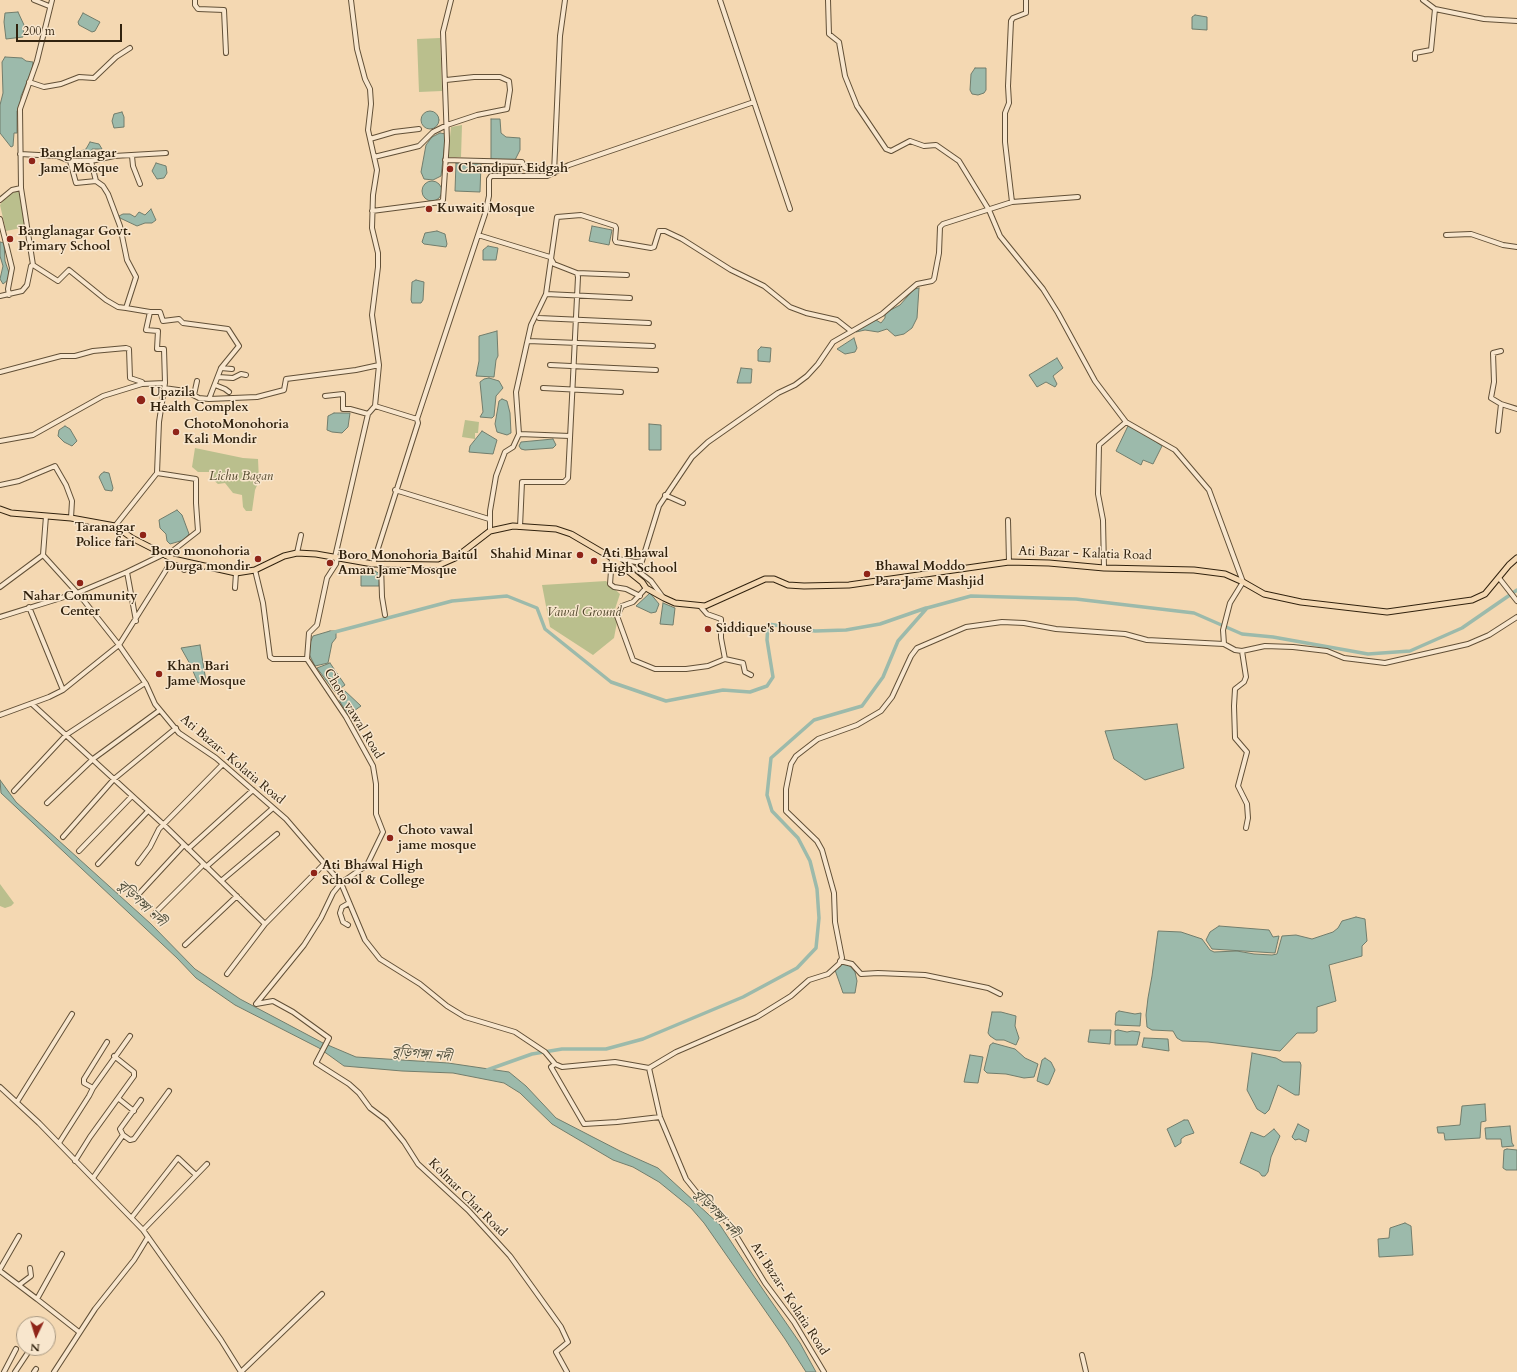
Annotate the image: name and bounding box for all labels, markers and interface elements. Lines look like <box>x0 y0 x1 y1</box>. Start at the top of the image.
scale bar <box>18 16 124 42</box>
text: 200 m <box>23 23 55 39</box>
place label: Banglanagar Jame Mosque <box>40 146 119 177</box>
marker: Banglanagar Jame Mosque <box>27 156 37 166</box>
place label: Chandipur Eidgah <box>458 161 568 177</box>
marker: Chandipur Eidgah <box>445 164 455 174</box>
place label: Kuwaiti Mosque <box>437 201 535 217</box>
marker: Kuwaiti Mosque <box>424 204 434 214</box>
place label: Banglanagar Govt. Primary School <box>18 224 131 255</box>
marker: Banglanagar Govt. Primary School <box>5 234 15 244</box>
place label: Upazila Health Complex <box>150 385 248 416</box>
marker: Upazila Health Complex <box>135 394 147 406</box>
place label: ChotoMonohoria Kali Mondir <box>184 417 289 448</box>
marker: ChotoMonohoria Kali Mondir <box>171 427 181 437</box>
park label: Lichu Bagan <box>209 469 273 485</box>
place label: Taranagar Police fari <box>75 520 135 551</box>
marker: Taranagar Police fari <box>138 530 148 540</box>
place label: Boro monohoria Durga mondir <box>151 544 250 575</box>
street label: Ati Bazar - Kalatia Road <box>1018 544 1152 564</box>
place label: Ati Bhawal High School <box>602 546 677 577</box>
place label: Shahid Minar <box>491 547 572 563</box>
place label: Boro Monohoria Baitul Aman Jame Mosque <box>338 548 478 579</box>
marker: Shahid Minar <box>575 550 585 560</box>
marker: Boro monohoria Durga mondir <box>253 554 263 564</box>
marker: Ati Bhawal High School <box>589 556 599 566</box>
marker: Boro Monohoria Baitul Aman Jame Mosque <box>325 558 335 568</box>
place label: Bhawal Moddo Para Jame Mashjid <box>875 559 984 590</box>
marker: Bhawal Moddo Para Jame Mashjid <box>862 569 872 579</box>
marker: Nahar Community Center <box>75 578 85 588</box>
place label: Nahar Community Center <box>23 589 137 620</box>
park label: Vawal Ground <box>547 605 621 621</box>
place label: Siddique's house <box>716 621 812 637</box>
marker: Siddique's house <box>703 624 713 634</box>
place label: Khan Bari Jame Mosque <box>167 659 246 690</box>
street label: Choto vawal Road <box>320 666 386 762</box>
marker: Khan Bari Jame Mosque <box>154 669 164 679</box>
street label: Ati Bazar- Kolatia Road <box>177 712 287 808</box>
place label: Choto vawal jame mosque <box>398 823 476 854</box>
marker: Choto vawal jame mosque <box>385 833 395 843</box>
place label: Ati Bhawal High School & College <box>322 858 425 889</box>
marker: Ati Bhawal High School & College <box>309 868 319 878</box>
water label: বুড়িগঙ্গা নদী <box>113 877 169 931</box>
water label: বুড়িগঙ্গা নদী <box>391 1044 453 1066</box>
street label: Kolmar Char Road <box>425 1156 509 1240</box>
water label: বুড়িগঙ্গা নদী <box>690 1186 742 1242</box>
street label: Ati Bazar- Kolatia Road <box>747 1240 831 1358</box>
north arrow <box>16 1316 56 1356</box>
text: N <box>30 1340 40 1355</box>

